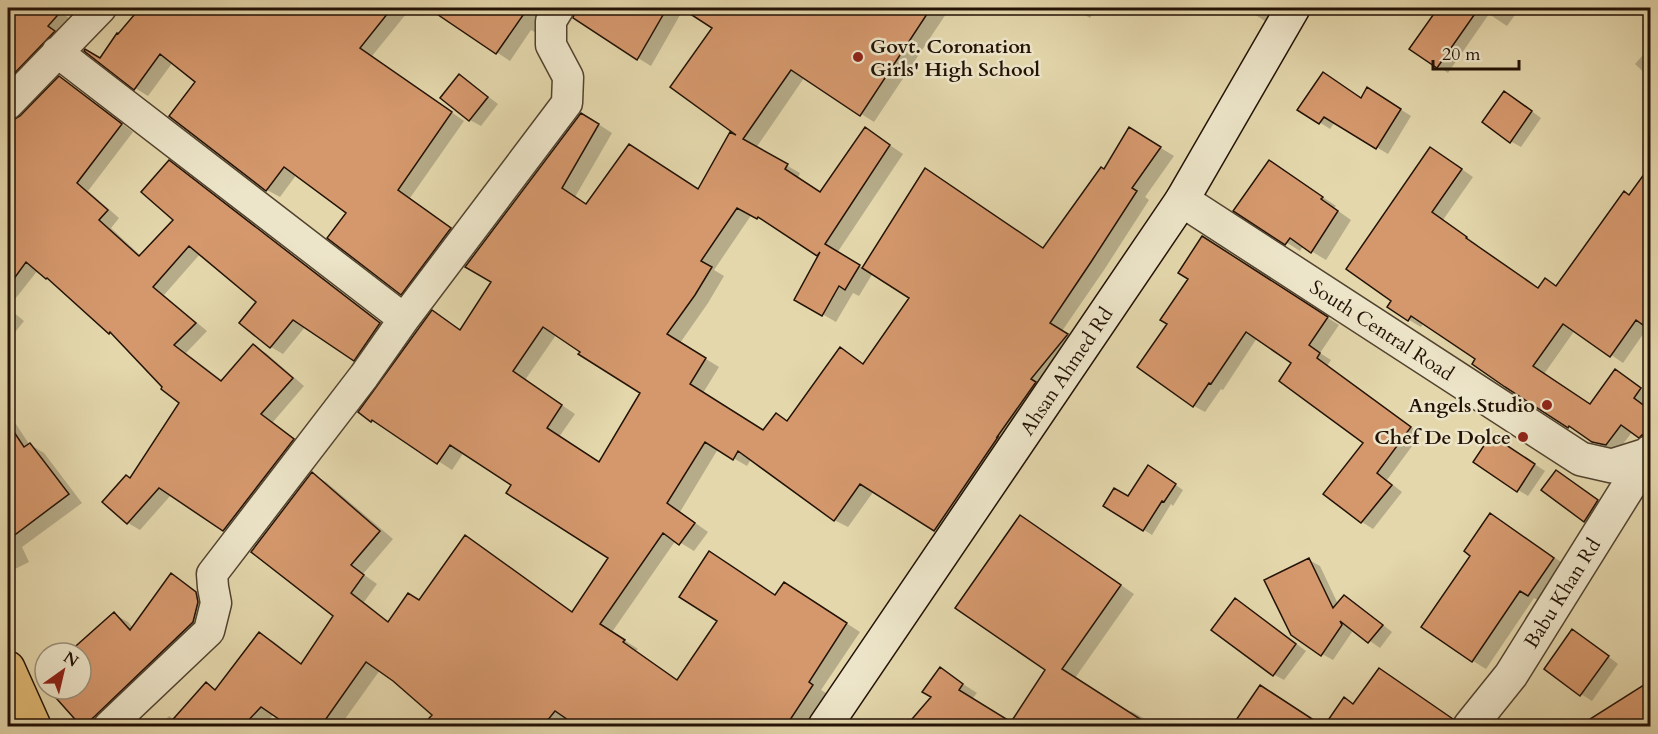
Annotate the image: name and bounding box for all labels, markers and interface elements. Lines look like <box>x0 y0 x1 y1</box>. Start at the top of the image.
place label: Govt. Coronation Girls' High School <box>870 33 1040 83</box>
scale bar <box>1433 33 1518 71</box>
text: 20 m <box>1442 42 1481 67</box>
marker: Govt. Coronation Girls' High School <box>851 50 865 64</box>
street label: South Central Road <box>1304 274 1459 387</box>
street label: Ahsan Ahmed Rd <box>1014 302 1119 441</box>
place label: Angels Studio <box>1408 392 1535 419</box>
marker: Angels Studio <box>1540 398 1554 412</box>
place label: Chef De Dolce <box>1374 424 1511 451</box>
marker: Chef De Dolce <box>1516 430 1530 444</box>
street label: Babu Khan Rd <box>1518 533 1607 653</box>
north arrow <box>33 641 93 701</box>
text: N <box>59 646 83 672</box>

